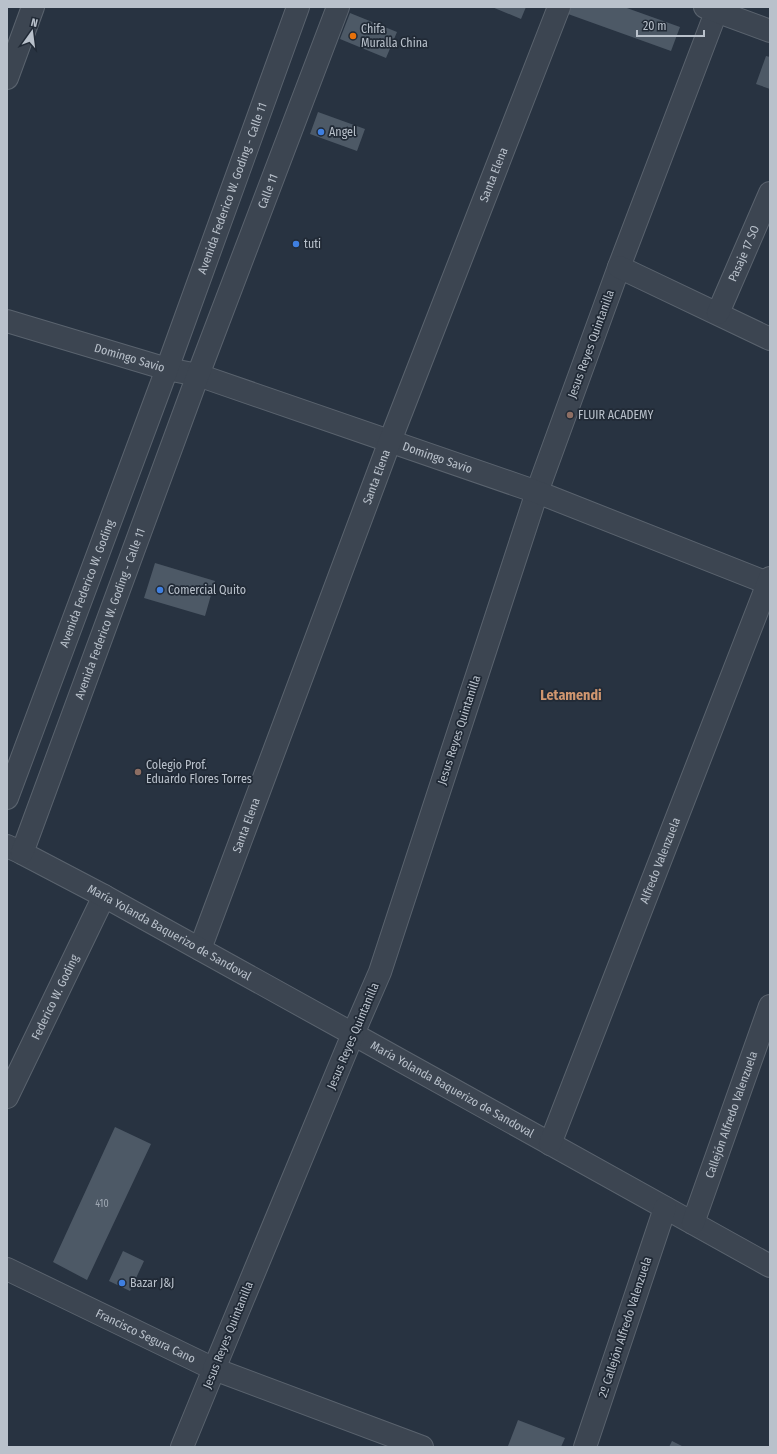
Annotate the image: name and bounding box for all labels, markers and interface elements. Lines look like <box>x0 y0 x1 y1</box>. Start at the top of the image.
north arrow <box>12 12 52 52</box>
scale bar <box>637 12 704 38</box>
text: N <box>30 16 39 30</box>
text: 20 m <box>643 19 667 33</box>
place label: Chifa Muralla China <box>361 22 428 50</box>
marker: Chifa Muralla China <box>348 31 358 41</box>
street label: Avenida Federico W. Goding - Calle 11 <box>194 100 270 276</box>
place label: Angel <box>329 125 356 139</box>
marker: Angel <box>316 127 326 137</box>
street label: Santa Elena <box>477 145 511 204</box>
street label: Calle 11 <box>255 172 281 210</box>
street label: Pasaje 17 SO <box>726 223 762 284</box>
place label: tuti <box>304 237 321 251</box>
marker: tuti <box>291 239 301 249</box>
street label: Jesus Reyes Quintanilla <box>565 288 617 400</box>
street label: Domingo Savio <box>93 341 166 375</box>
place label: FLUIR ACADEMY <box>578 408 653 422</box>
marker: FLUIR ACADEMY <box>565 410 575 420</box>
street label: Domingo Savio <box>401 439 474 476</box>
street label: Santa Elena <box>360 447 393 506</box>
street label: Avenida Federico W. Goding <box>57 517 117 649</box>
street label: Avenida Federico W. Goding - Calle 11 <box>72 526 148 701</box>
place label: Comercial Quito <box>168 583 246 597</box>
marker: Comercial Quito <box>155 585 165 595</box>
street label: Jesus Reyes Quintanilla <box>435 673 483 787</box>
district label: Letamendi <box>540 687 602 704</box>
place label: Colegio Prof. Eduardo Flores Torres <box>146 758 252 786</box>
marker: Colegio Prof. Eduardo Flores Torres <box>133 767 143 777</box>
street label: Santa Elena <box>230 796 263 855</box>
street label: Alfredo Valenzuela <box>637 816 683 906</box>
street label: María Yolanda Baquerizo de Sandoval <box>85 882 254 983</box>
street label: Federico W. Goding <box>29 952 82 1042</box>
street label: Jesus Reyes Quintanilla <box>324 981 382 1091</box>
street label: María Yolanda Baquerizo de Sandoval <box>368 1038 536 1140</box>
street label: Callejón Alfredo Valenzuela <box>703 1049 760 1180</box>
house number: 410 <box>95 1198 109 1210</box>
street label: 2º Callejón Alfredo Valenzuela <box>596 1255 654 1399</box>
place label: Bazar J&J <box>130 1276 174 1290</box>
marker: Bazar J&J <box>117 1278 127 1288</box>
street label: Jesus Reyes Quintanilla <box>200 1279 256 1391</box>
street label: Francisco Segura Cano <box>94 1306 198 1366</box>

